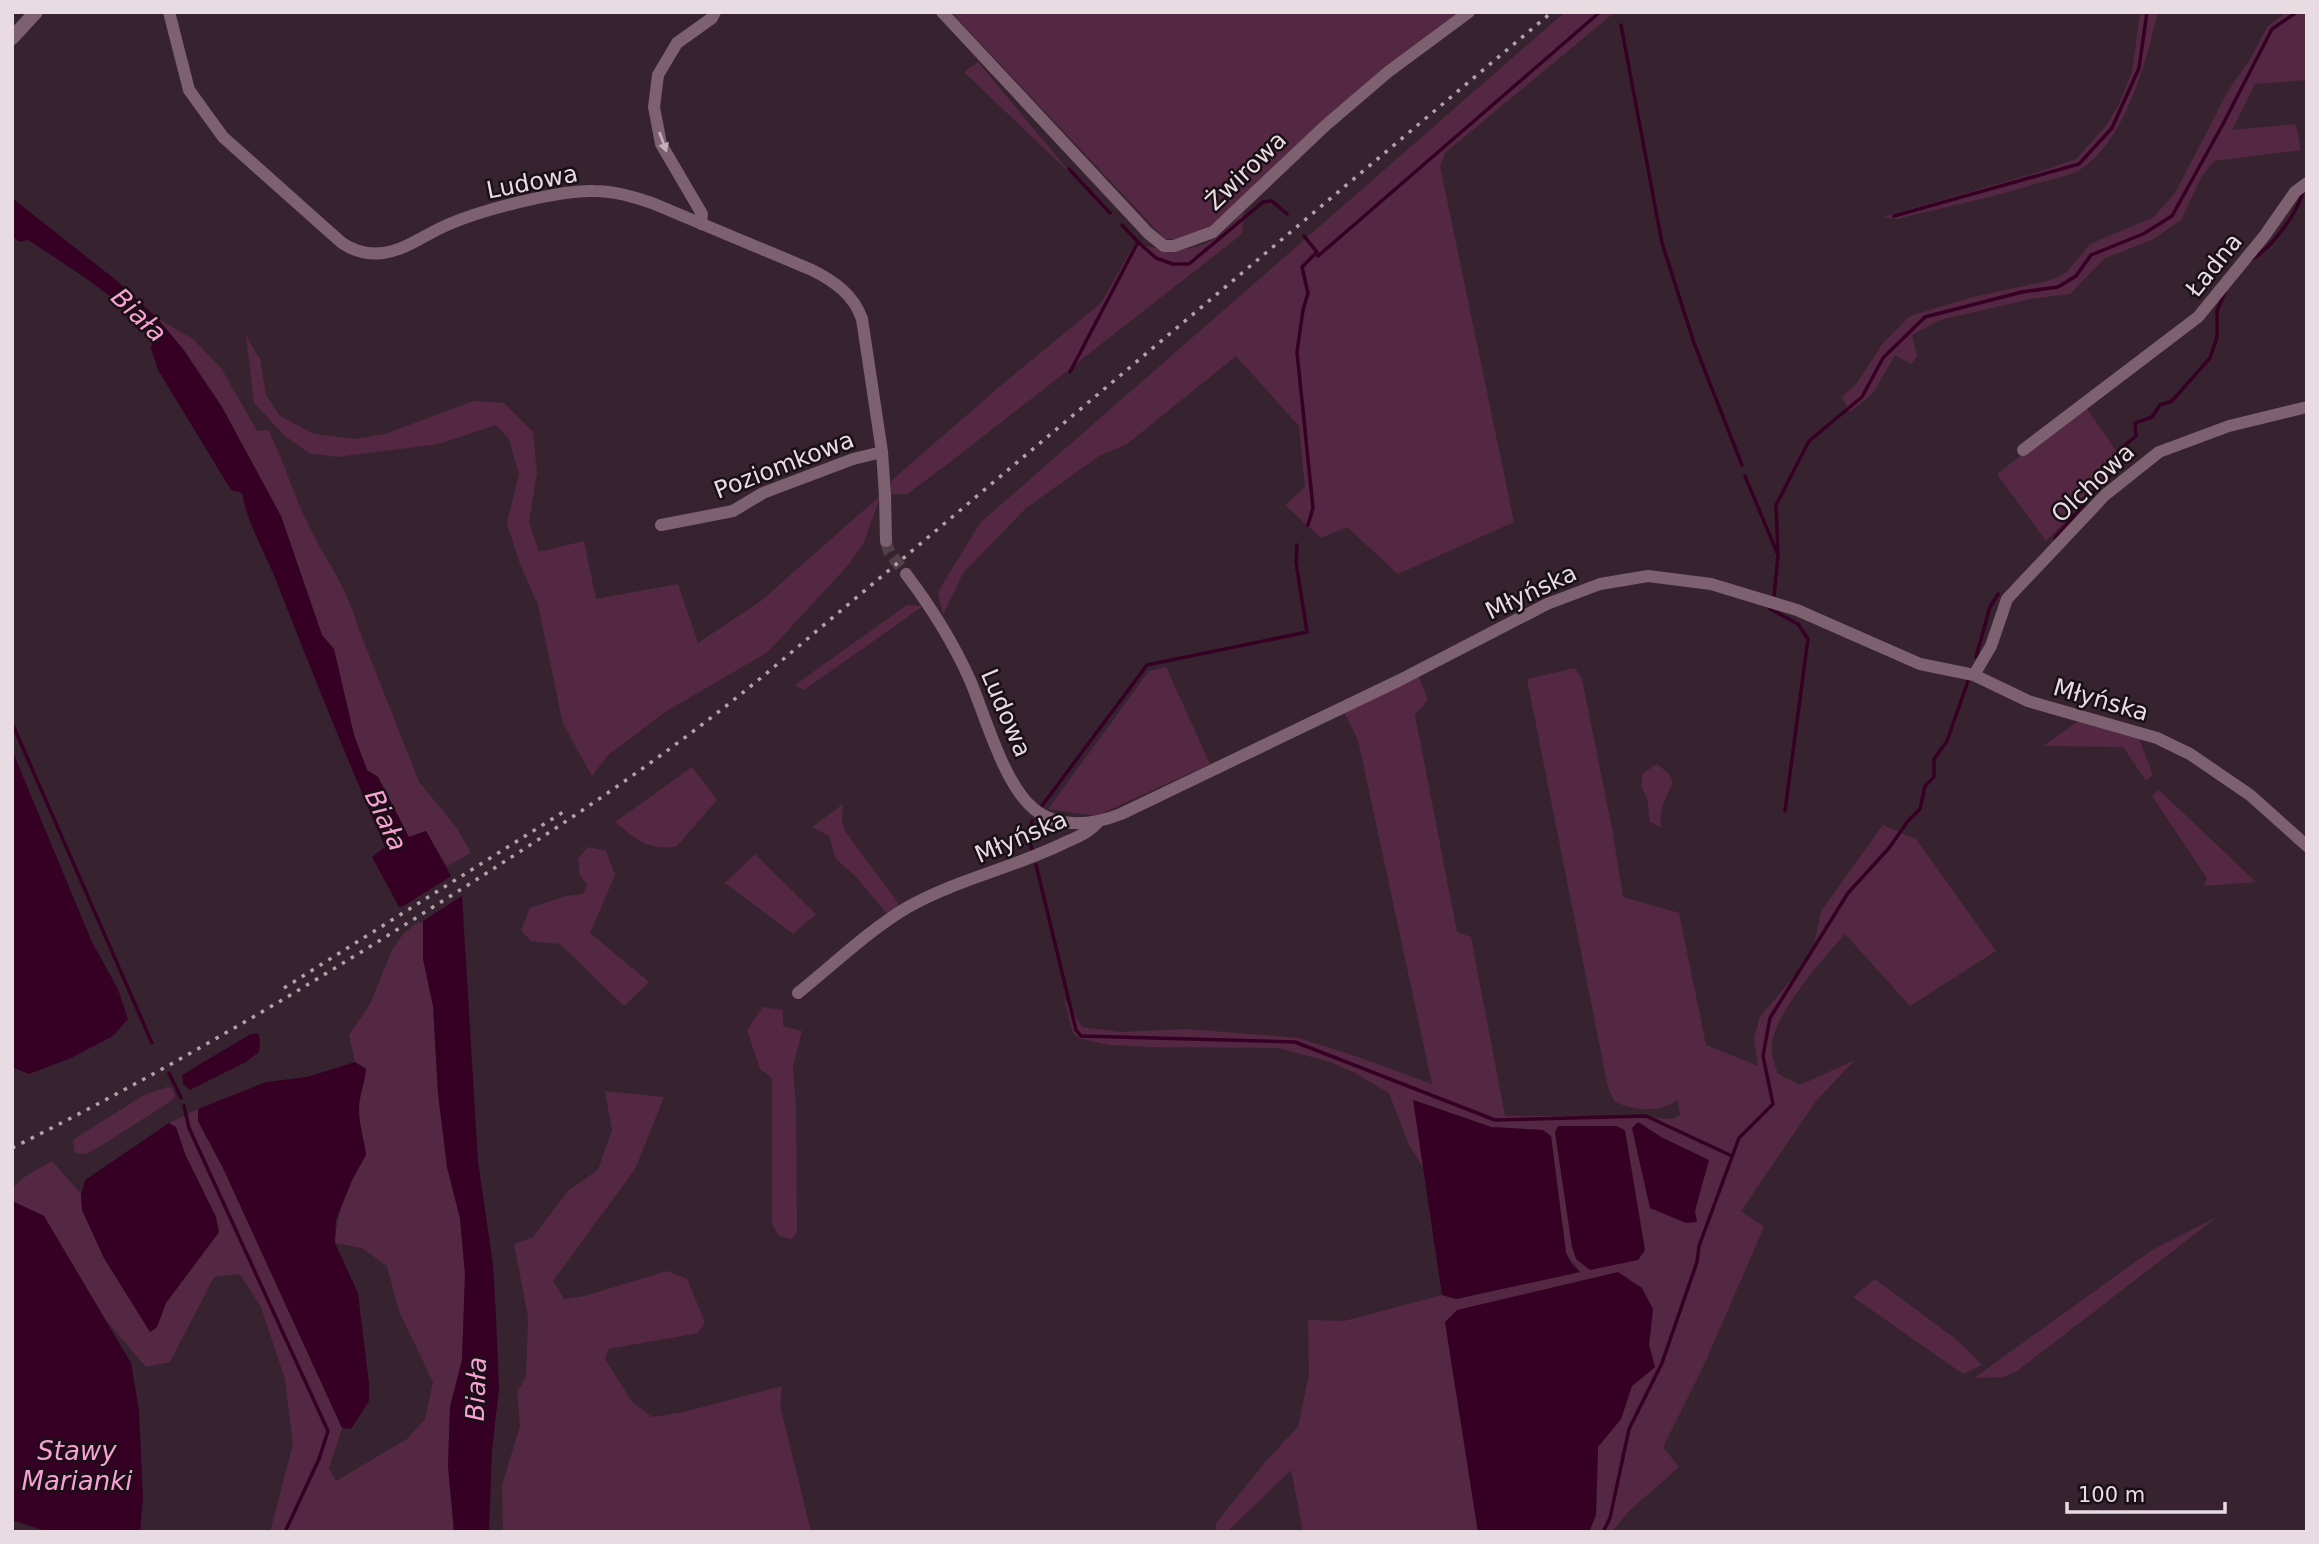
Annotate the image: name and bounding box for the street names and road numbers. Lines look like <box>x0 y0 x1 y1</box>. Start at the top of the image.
street label: Żwirowa <box>1199 125 1292 216</box>
street label: Ludowa <box>484 159 580 205</box>
street label: Ładna <box>2179 228 2248 303</box>
street label: Poziomkowa <box>710 425 858 505</box>
street label: Olchowa <box>2046 438 2140 528</box>
street label: Młyńska <box>1481 559 1581 625</box>
street label: Ludowa <box>975 665 1037 761</box>
street label: Młyńska <box>2050 673 2152 727</box>
street label: Młyńska <box>971 805 1071 869</box>

